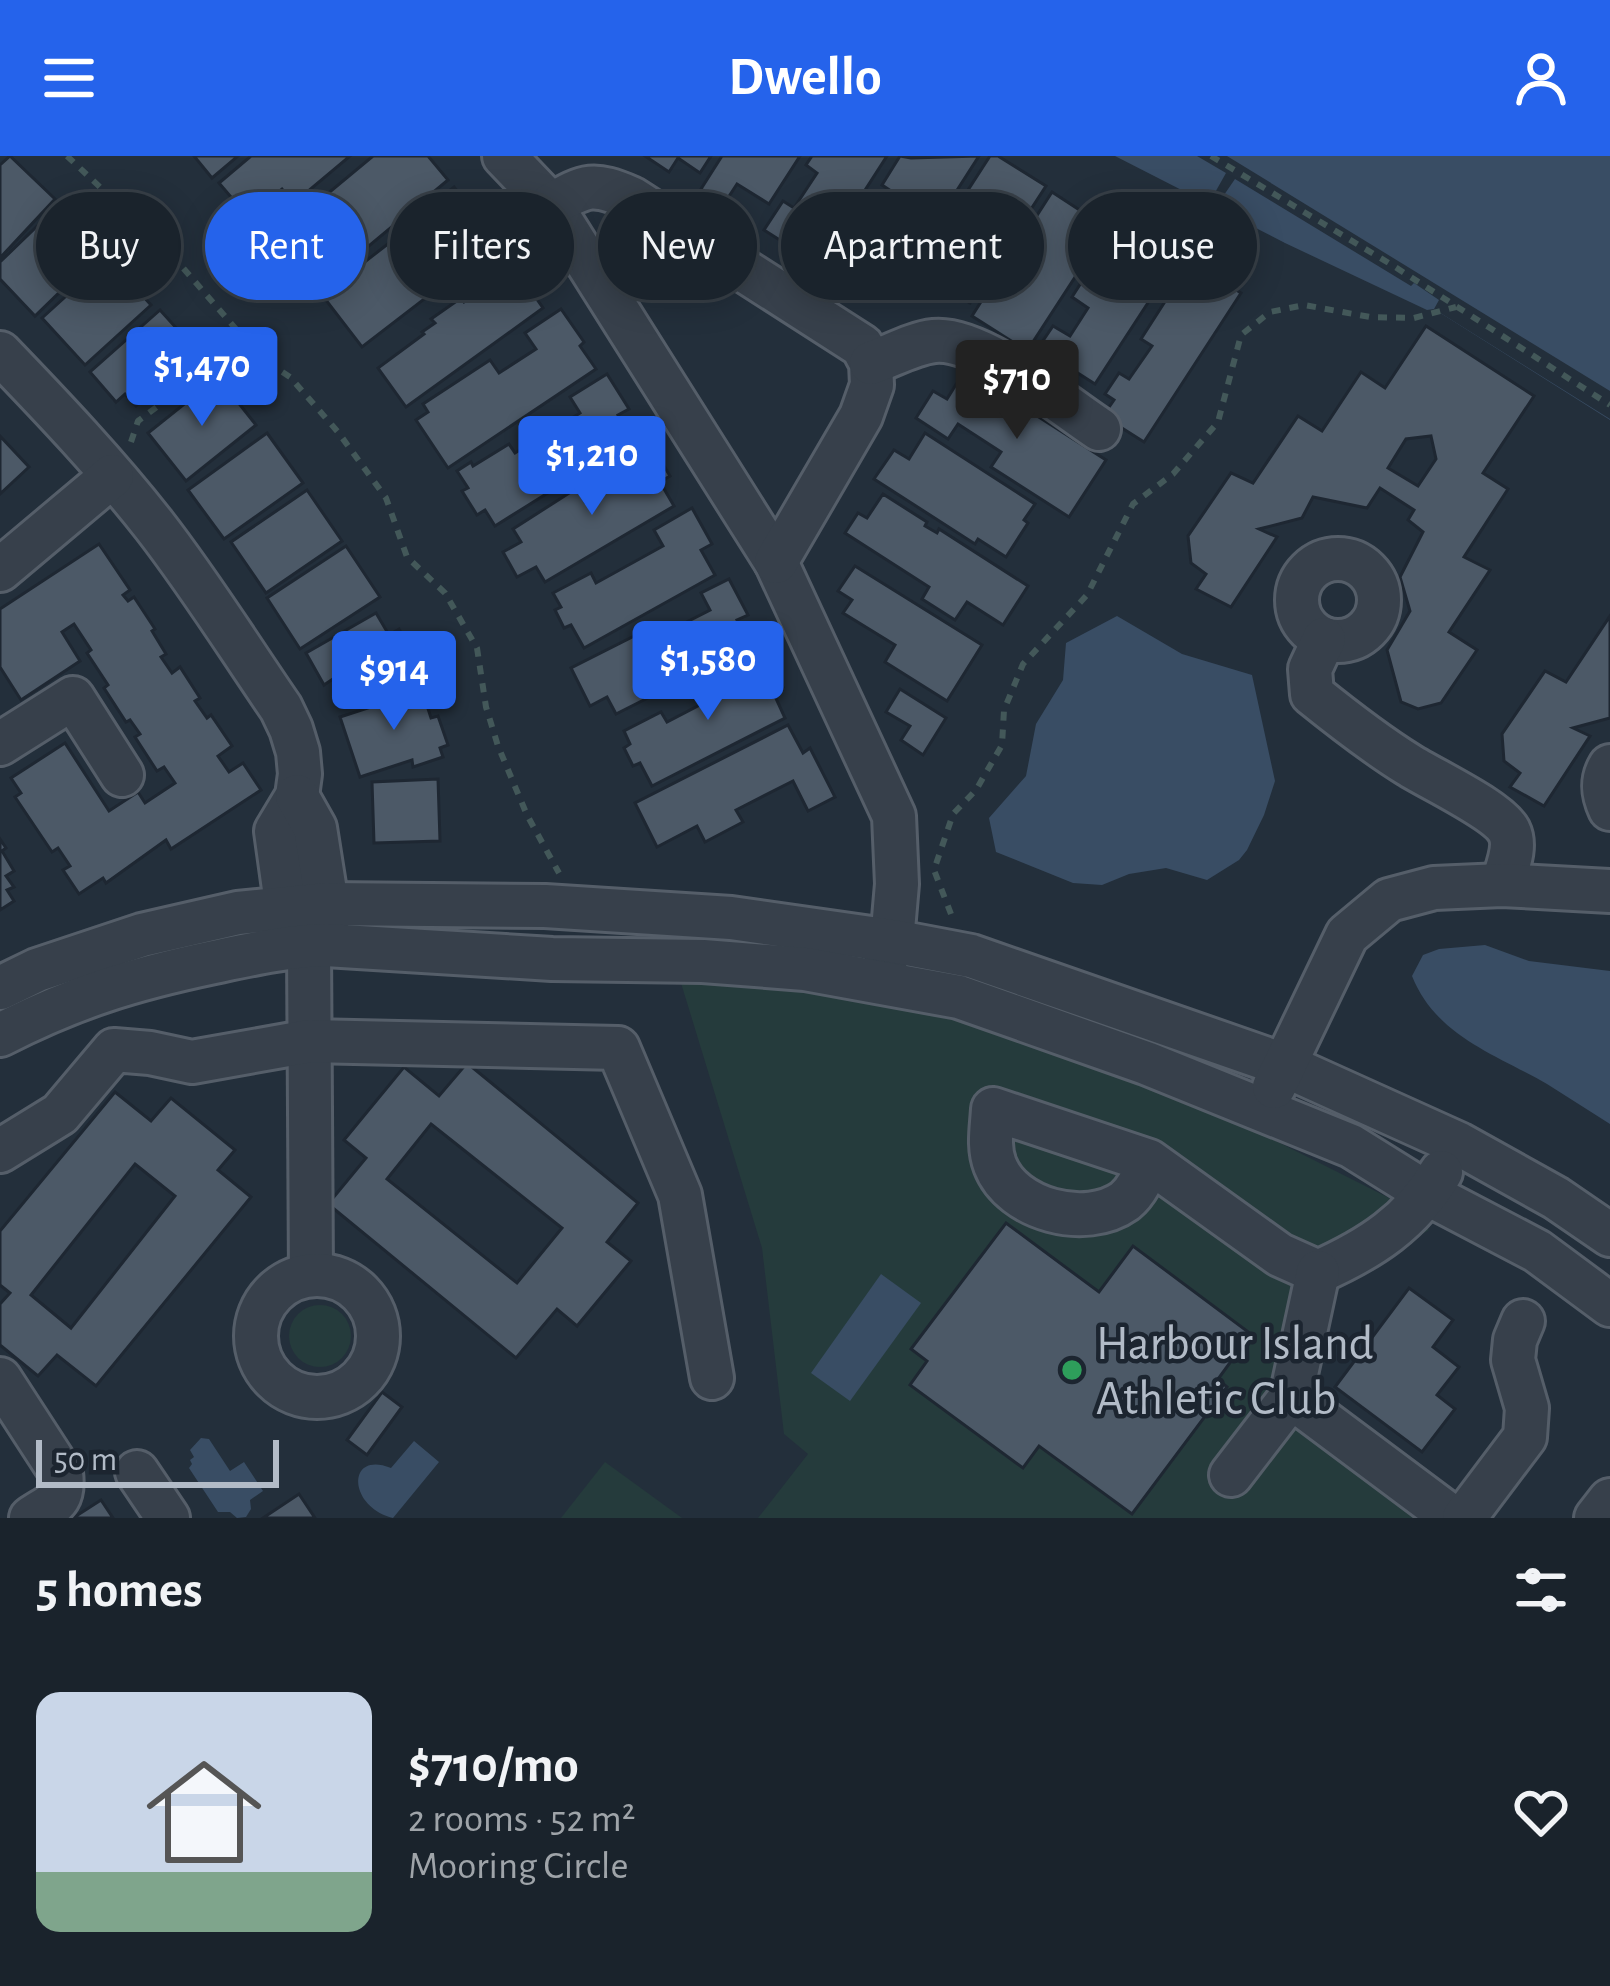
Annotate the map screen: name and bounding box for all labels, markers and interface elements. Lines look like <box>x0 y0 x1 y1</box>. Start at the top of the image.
icon: menu <box>36 45 102 111</box>
icon: person <box>1508 45 1574 111</box>
text: Dwello <box>728 51 882 105</box>
chip: Buy <box>36 192 181 300</box>
chip: Rent <box>205 192 366 300</box>
chip: Filters <box>390 192 574 300</box>
chip: New <box>598 192 757 300</box>
chip: Apartment <box>781 192 1044 300</box>
chip: House <box>1068 192 1257 300</box>
pin: $1,470 <box>104 327 300 429</box>
pin: $710 <box>946 340 1088 442</box>
text: $1,470 <box>153 346 251 385</box>
text: $710 <box>983 359 1051 398</box>
pin: $1,210 <box>494 416 690 518</box>
text: $1,210 <box>545 435 639 474</box>
pin: $1,580 <box>610 621 806 723</box>
pin: $914 <box>323 631 465 733</box>
text: $1,580 <box>660 640 756 679</box>
text: $914 <box>359 650 429 689</box>
place label: Harbour Island Athletic Club <box>1096 1321 1374 1424</box>
marker: Harbour Island Athletic Club <box>1059 1357 1085 1383</box>
scale bar <box>36 1434 279 1487</box>
text: 50 m <box>54 1444 117 1477</box>
icon: filters <box>1508 1557 1574 1623</box>
text: 5 homes <box>36 1565 203 1616</box>
icon: home <box>132 1740 276 1884</box>
text: $710/mo <box>408 1740 579 1791</box>
icon: heart <box>1508 1779 1574 1845</box>
text: 2 rooms · 52 m² <box>408 1800 635 1839</box>
text: Mooring Circle <box>408 1847 628 1886</box>

